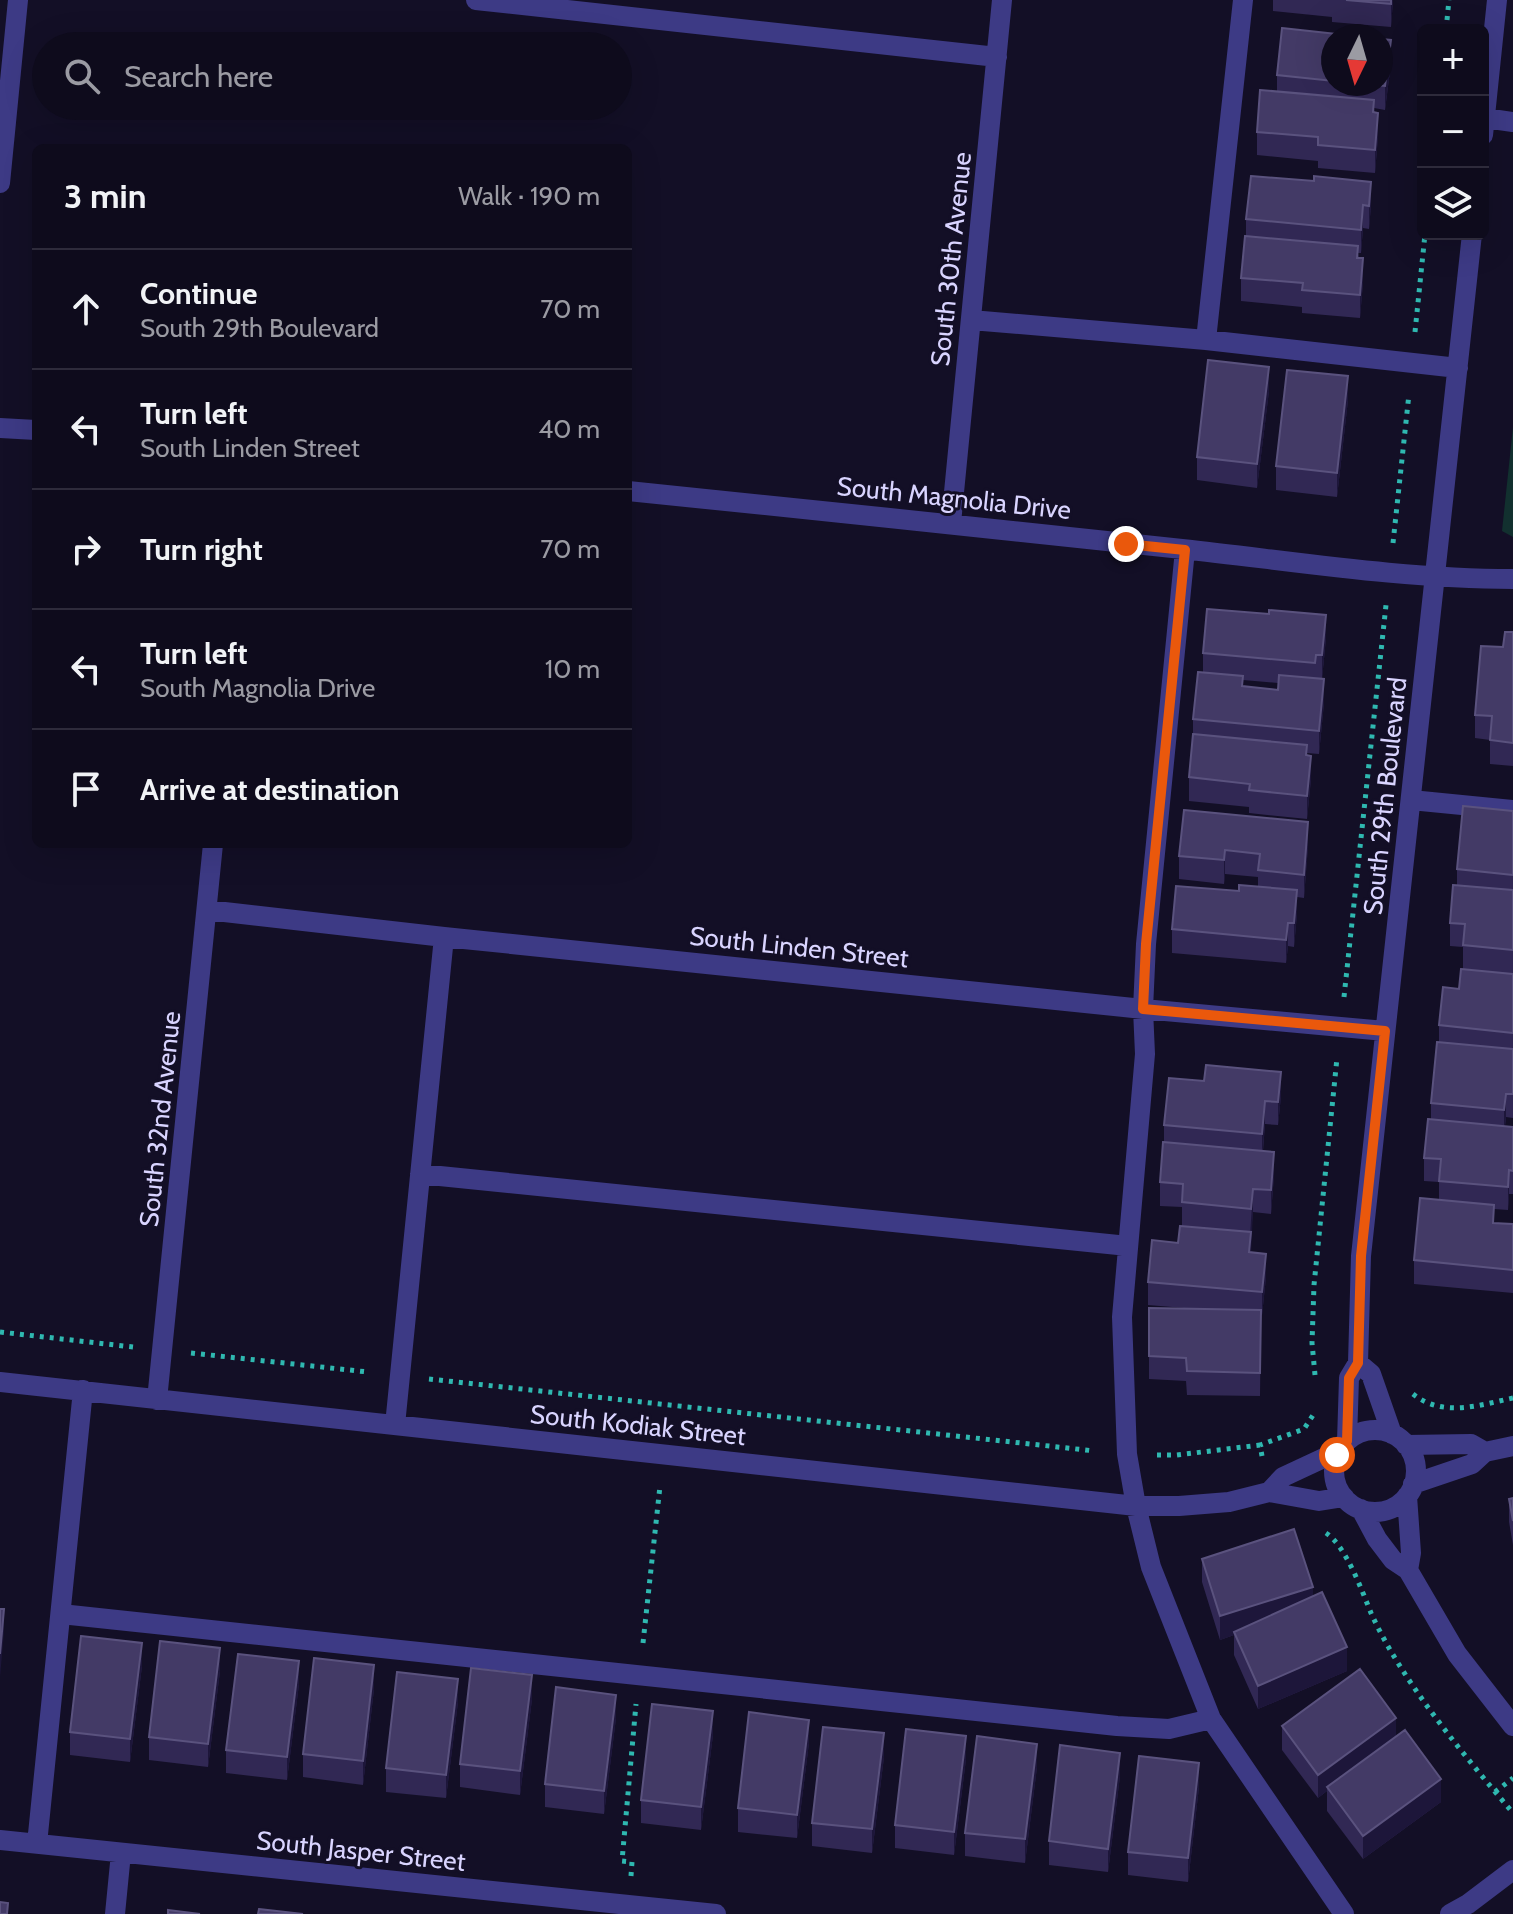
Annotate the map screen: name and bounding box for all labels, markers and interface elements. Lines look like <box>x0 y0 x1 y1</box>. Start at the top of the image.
north arrow <box>1321 24 1393 96</box>
map controls <box>1417 24 1489 240</box>
button: + <box>1417 24 1489 96</box>
search box <box>32 32 632 120</box>
icon: search <box>60 54 104 98</box>
text: Search here <box>124 58 273 95</box>
button: − <box>1417 96 1489 168</box>
street label: South 30th Avenue <box>924 150 978 368</box>
button: layers <box>1417 168 1489 240</box>
text: 3 min <box>64 175 146 217</box>
text: Walk · 190 m <box>458 180 600 212</box>
text: Continue <box>140 275 257 312</box>
icon: ahead <box>64 287 108 331</box>
text: 70 m <box>540 293 600 325</box>
text: South 29th Boulevard <box>140 312 379 344</box>
text: Turn left <box>140 395 248 432</box>
icon: left <box>64 407 108 451</box>
text: 40 m <box>538 413 600 445</box>
text: South Linden Street <box>140 432 360 464</box>
street label: South Magnolia Drive <box>835 470 1073 526</box>
route end <box>1108 526 1144 562</box>
icon: right <box>64 527 108 571</box>
text: Turn right <box>140 531 263 568</box>
text: 70 m <box>540 533 600 565</box>
text: Turn left <box>140 635 248 672</box>
icon: left <box>64 647 108 691</box>
text: 10 m <box>545 653 600 685</box>
text: South Magnolia Drive <box>140 672 375 704</box>
street label: South 29th Boulevard <box>1357 675 1413 917</box>
icon: arrive <box>64 767 108 811</box>
text: Arrive at destination <box>140 771 400 808</box>
street label: South Linden Street <box>688 920 910 974</box>
street label: South 32nd Avenue <box>133 1010 187 1228</box>
street label: South Kodiak Street <box>529 1398 748 1452</box>
route start <box>1319 1437 1355 1473</box>
street label: South Jasper Street <box>255 1824 467 1878</box>

